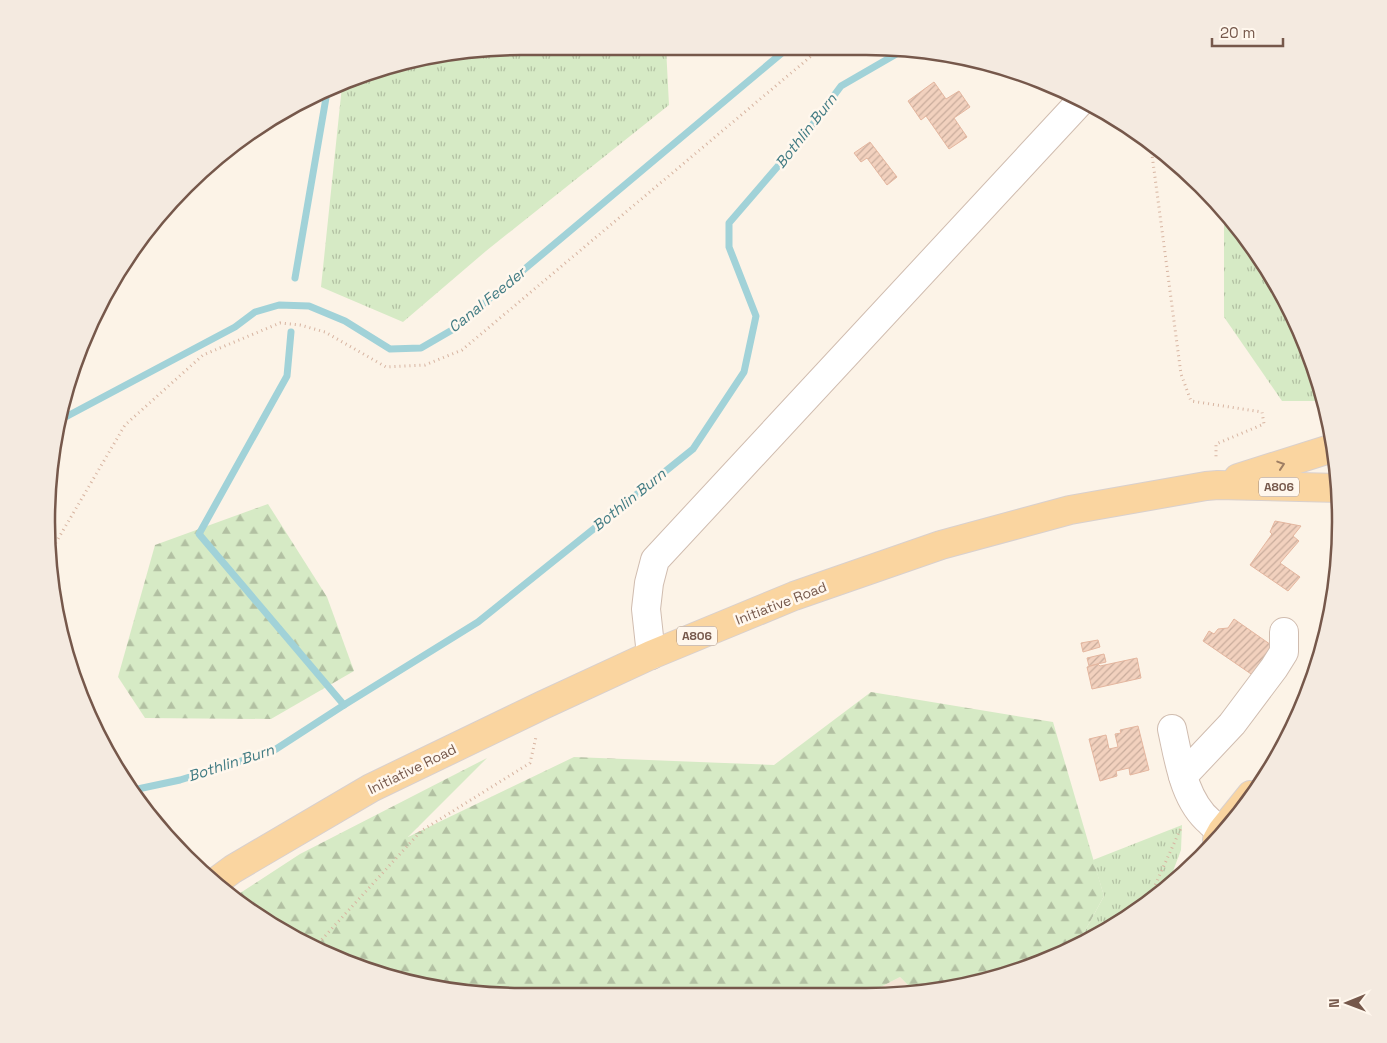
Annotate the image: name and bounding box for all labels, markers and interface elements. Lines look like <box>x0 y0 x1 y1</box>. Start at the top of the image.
scale bar <box>1212 15 1283 47</box>
text: 20 m <box>1220 23 1255 42</box>
water label: Bothlin Burn <box>771 89 841 172</box>
water label: Canal Feeder <box>444 262 530 336</box>
one-way arrow <box>1276 461 1285 471</box>
water label: Bothlin Burn <box>588 464 670 535</box>
road number: A806 <box>1259 478 1299 497</box>
street label: Initiative Road <box>733 577 829 629</box>
road number: A806 <box>677 626 717 646</box>
water label: Bothlin Burn <box>185 739 277 785</box>
street label: Initiative Road <box>365 740 459 798</box>
north arrow <box>1322 978 1372 1028</box>
text: N <box>1325 998 1343 1008</box>

